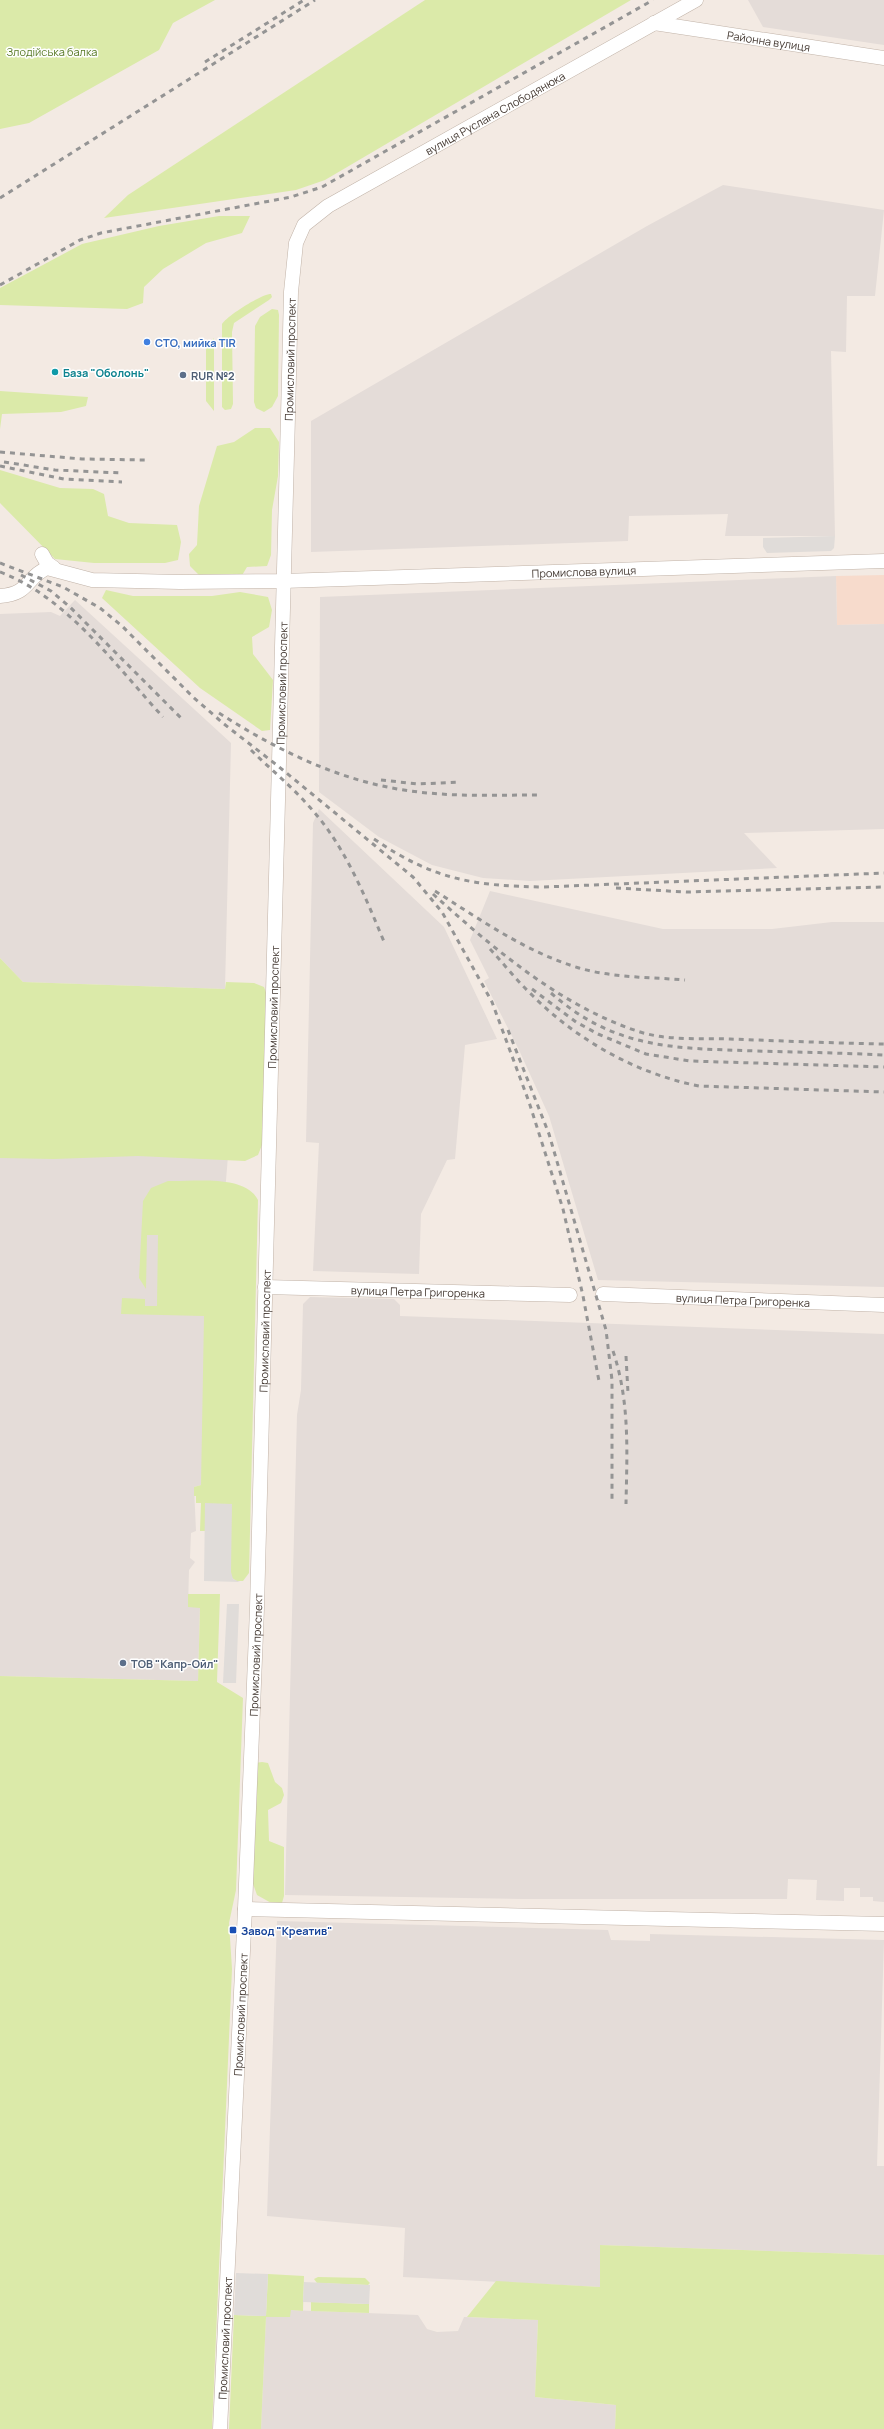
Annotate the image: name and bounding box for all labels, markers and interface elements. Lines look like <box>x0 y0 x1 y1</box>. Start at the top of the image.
street label: Районна вулиця <box>726 27 811 54</box>
park label: Злодійська балка <box>7 44 97 59</box>
street label: вулиця Руслана Слободянюка <box>422 68 567 158</box>
street label: Промисловий проспект <box>280 297 298 421</box>
place label: СТО, мийка TIR <box>155 335 236 350</box>
marker: СТО, мийка TIR <box>142 337 152 347</box>
place label: База "Оболонь" <box>63 365 149 380</box>
marker: База "Оболонь" <box>50 367 60 377</box>
place label: RUR №2 <box>191 368 235 383</box>
marker: RUR №2 <box>178 370 188 380</box>
street label: Промислова вулиця <box>531 562 636 580</box>
street label: Промисловий проспект <box>272 621 290 745</box>
street label: Промисловий проспект <box>264 945 282 1069</box>
street label: Промисловий проспект <box>255 1269 273 1393</box>
street label: вулиця Петра Григоренка <box>351 1282 485 1300</box>
street label: вулиця Петра Григоренка <box>676 1289 810 1310</box>
street label: Промисловий проспект <box>245 1593 265 1717</box>
place label: ТОВ "Капр-Ойл" <box>131 1656 218 1671</box>
marker: ТОВ "Капр-Ойл" <box>118 1658 128 1668</box>
place label: Завод "Креатив" <box>241 1923 332 1938</box>
marker: Завод "Креатив" <box>228 1925 238 1935</box>
street label: Промисловий проспект <box>229 1952 250 2076</box>
street label: Промисловий проспект <box>214 2276 235 2400</box>

